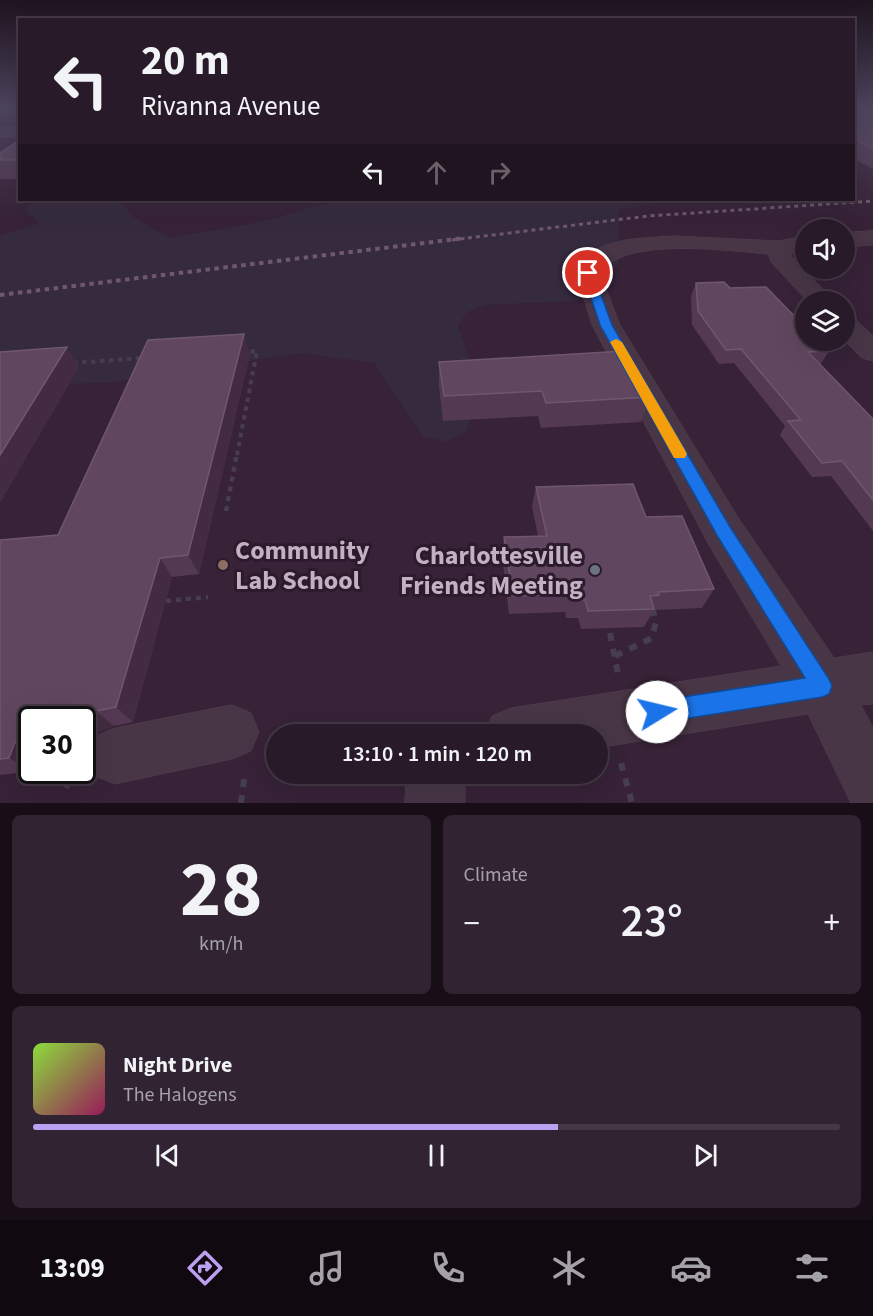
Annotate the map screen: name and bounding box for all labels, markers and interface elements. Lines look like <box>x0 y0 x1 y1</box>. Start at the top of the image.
text: 20 m <box>141 31 230 91</box>
icon: left <box>42 42 120 120</box>
text: Rivanna Avenue <box>141 87 320 126</box>
icon: left <box>357 156 390 189</box>
icon: ahead <box>420 156 453 189</box>
icon: right <box>483 156 516 189</box>
map controls <box>795 219 855 351</box>
button: sound <box>795 219 855 279</box>
pin <box>562 247 613 298</box>
icon: arrive <box>571 256 604 289</box>
button: layers <box>795 291 855 351</box>
place label: Community Lab School <box>235 532 370 599</box>
place label: Charlottesville Friends Meeting <box>400 537 583 604</box>
marker: Community Lab School <box>216 558 230 572</box>
marker: Charlottesville Friends Meeting <box>588 563 602 577</box>
position arrow <box>625 680 689 744</box>
speed limit sign: 30 <box>18 706 96 784</box>
text: 13:10 · 1 min · 120 m <box>342 738 532 770</box>
text: 28 <box>180 835 262 946</box>
text: Climate <box>464 861 528 889</box>
text: 23° <box>621 890 683 954</box>
text: − <box>464 900 480 947</box>
text: + <box>824 900 840 947</box>
text: km/h <box>199 930 243 958</box>
text: Night Drive <box>123 1049 232 1081</box>
text: The Halogens <box>123 1081 237 1109</box>
icon: previous <box>151 1139 184 1172</box>
icon: pause <box>420 1139 453 1172</box>
icon: next <box>689 1139 722 1172</box>
icon: directions <box>184 1247 226 1289</box>
icon: music <box>306 1247 348 1289</box>
icon: phone <box>427 1247 469 1289</box>
icon: climate <box>548 1247 590 1289</box>
icon: car <box>670 1247 712 1289</box>
icon: filters <box>791 1247 833 1289</box>
text: 13:09 <box>40 1249 105 1288</box>

